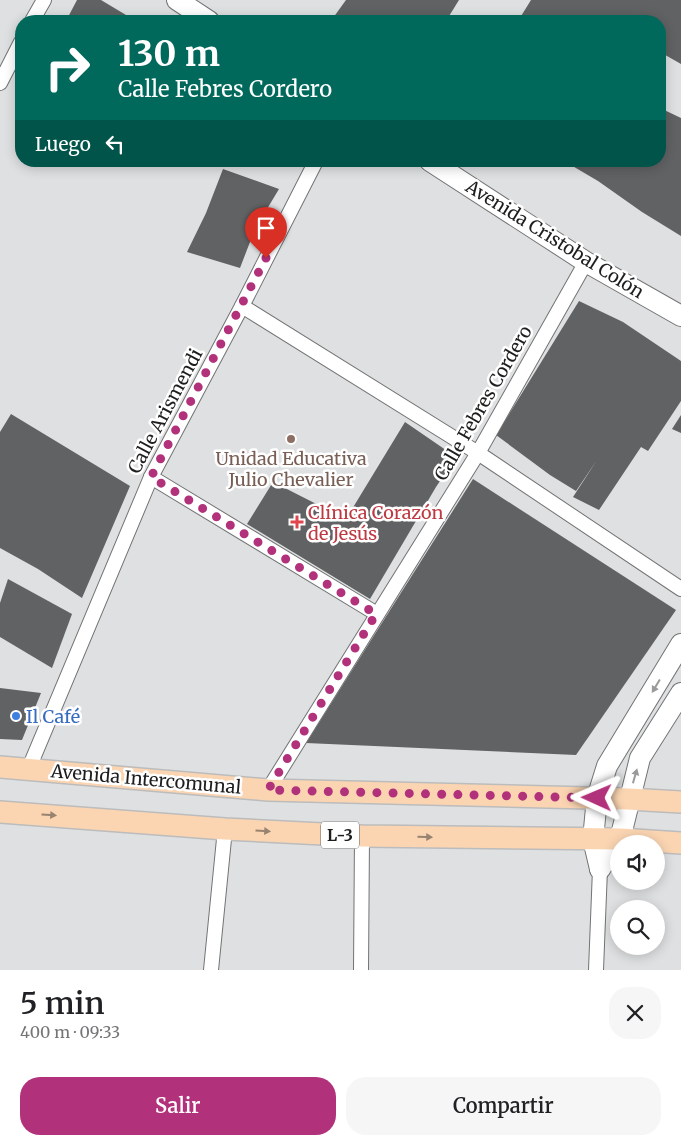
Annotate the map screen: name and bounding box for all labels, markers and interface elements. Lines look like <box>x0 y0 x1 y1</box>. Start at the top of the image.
text: 130 m <box>118 32 220 76</box>
icon: right <box>35 35 100 100</box>
text: Calle Febres Cordero <box>118 75 332 103</box>
icon: left <box>101 130 129 158</box>
text: Luego <box>35 132 91 156</box>
street label: Avenida Cristobal Colón <box>461 174 648 303</box>
pin <box>245 207 287 258</box>
icon: arrive <box>252 214 280 242</box>
street label: Calle Febres Cordero <box>429 321 537 485</box>
street label: Calle Arismendi <box>122 345 208 477</box>
marker: Unidad Educativa Julio Chevalier <box>285 433 297 445</box>
place label: Unidad Educativa Julio Chevalier <box>215 447 367 491</box>
place label: Clínica Corazón de Jesús <box>308 501 444 545</box>
marker: Clínica Corazón de Jesús <box>290 515 304 529</box>
one-way arrow <box>651 680 660 693</box>
place label: Il Café <box>26 705 80 728</box>
marker: Il Café <box>10 710 22 722</box>
street label: Avenida Intercomunal <box>49 759 242 799</box>
one-way arrow <box>631 768 639 783</box>
position arrow <box>570 771 622 823</box>
one-way arrow <box>41 812 57 820</box>
road number: L-3 <box>321 822 359 848</box>
one-way arrow <box>255 828 271 836</box>
one-way arrow <box>418 833 434 841</box>
map controls <box>610 835 665 955</box>
button: sound <box>610 835 665 890</box>
button: search <box>610 900 665 955</box>
text: 5 min <box>20 984 105 1022</box>
button: close <box>609 987 661 1039</box>
text: 400 m · 09:33 <box>20 1022 120 1042</box>
button: Salir <box>20 1077 336 1135</box>
button: Compartir <box>346 1077 661 1135</box>

